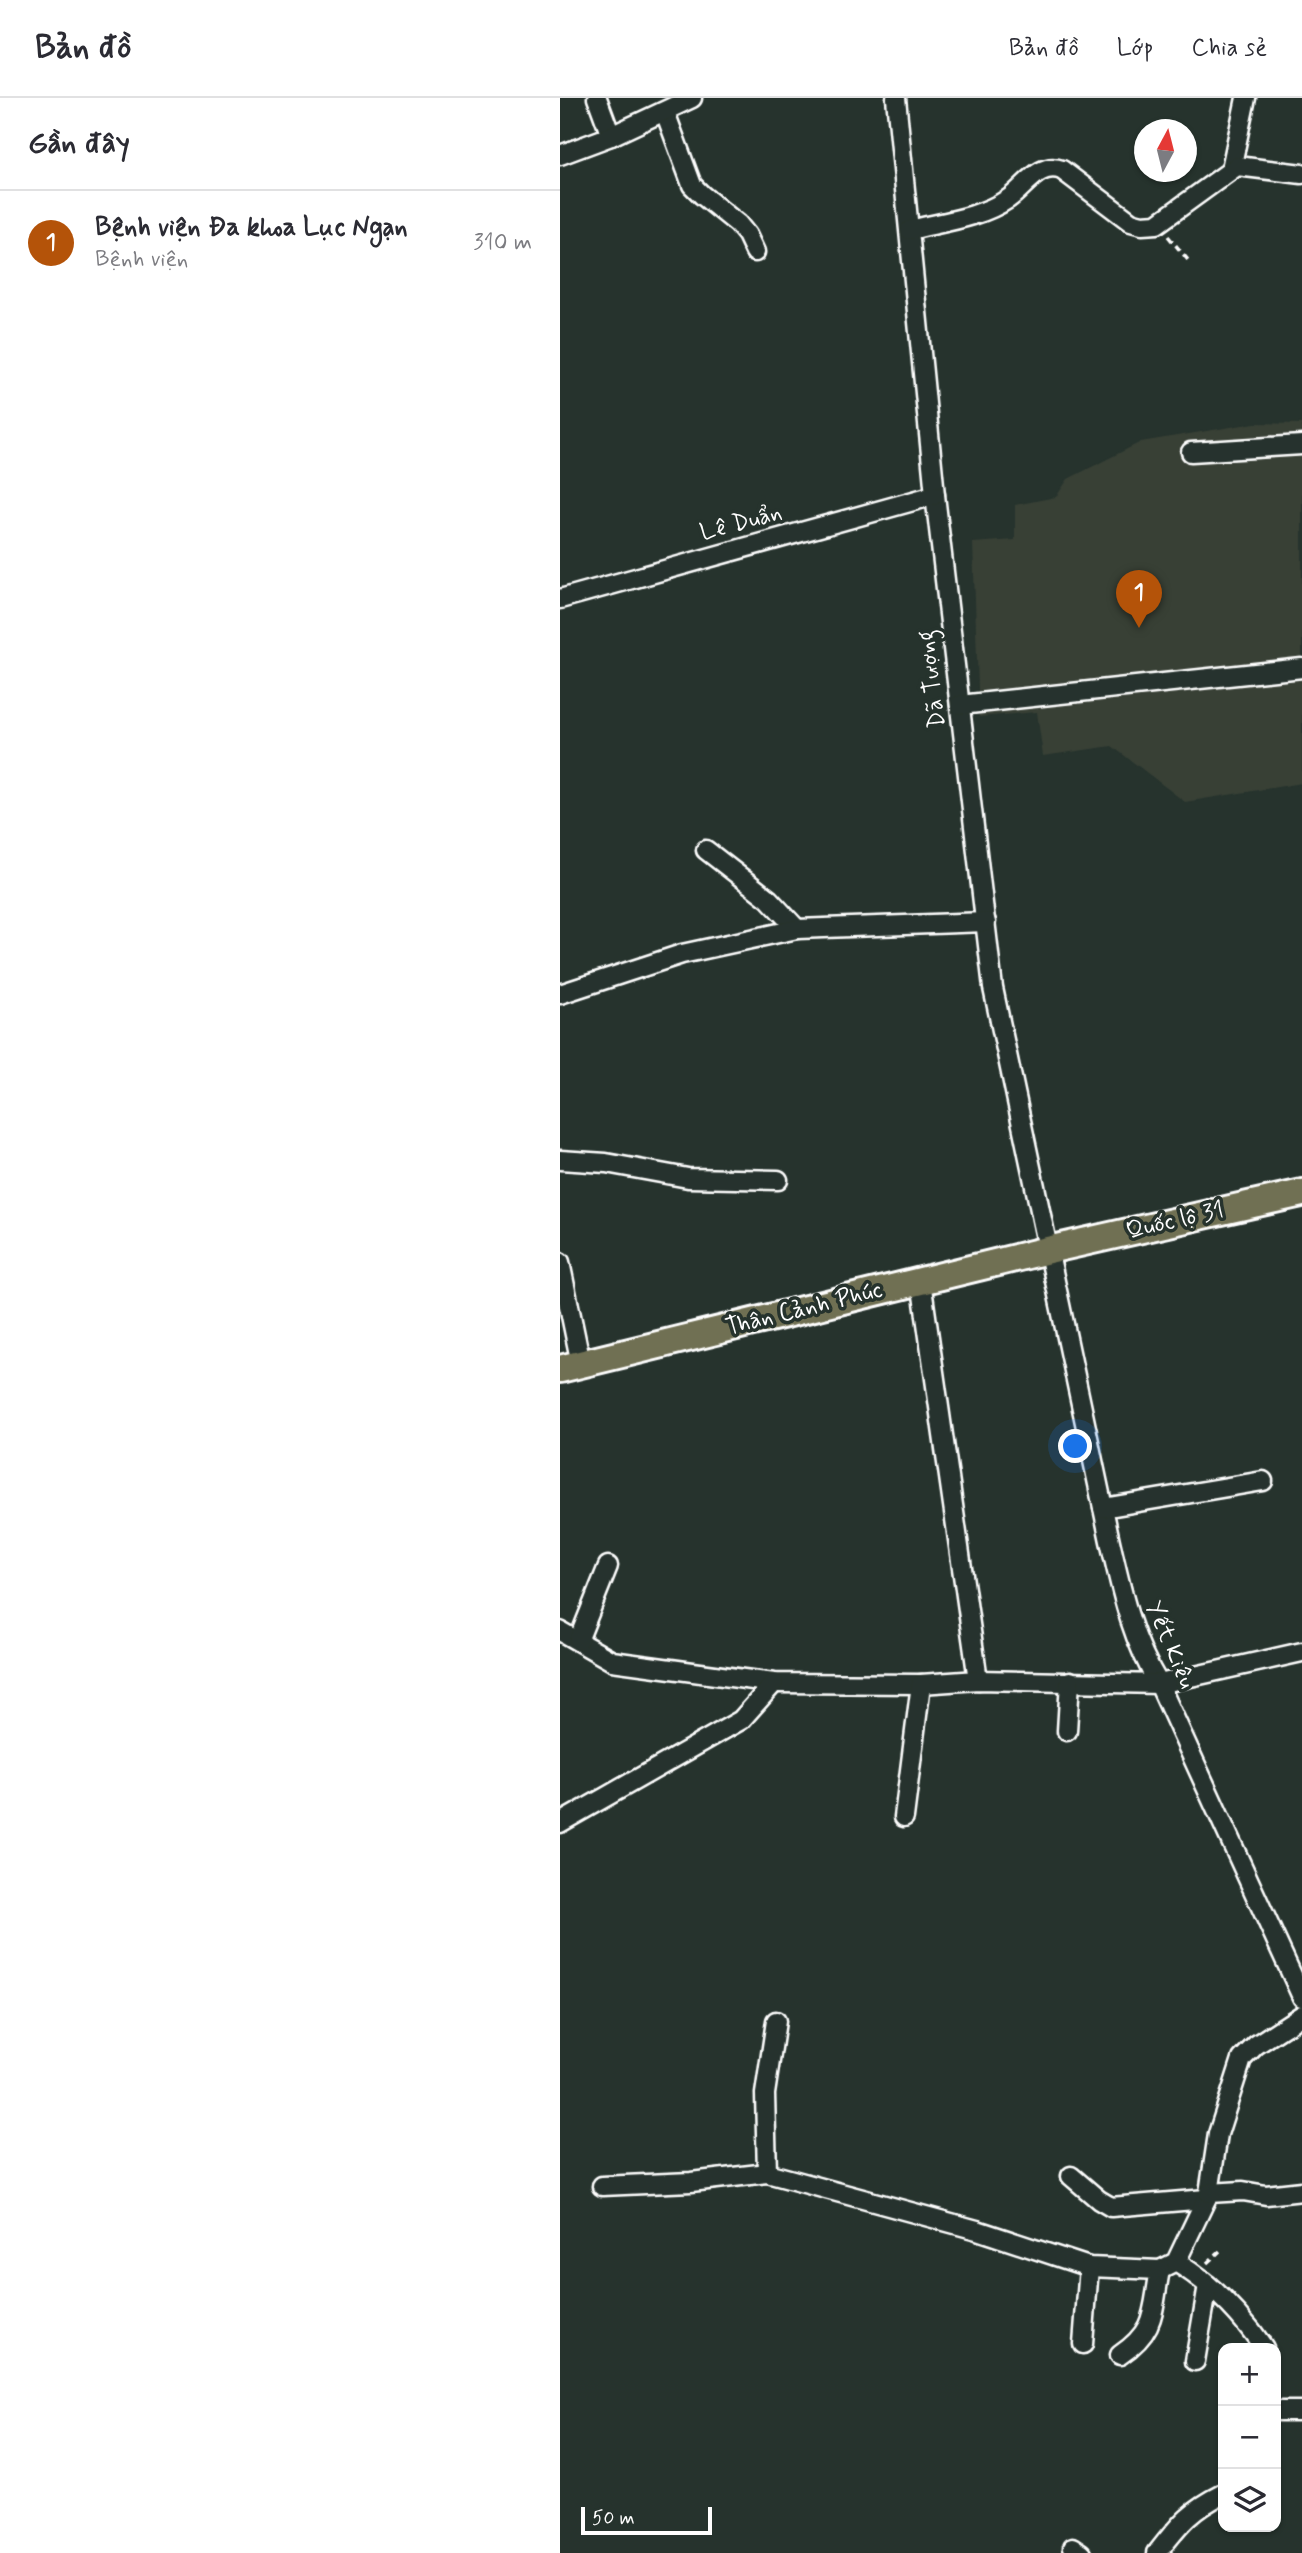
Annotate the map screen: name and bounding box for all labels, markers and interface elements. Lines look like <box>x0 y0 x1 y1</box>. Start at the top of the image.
text: Bản đồ <box>35 26 131 70</box>
text: Bản đồ <box>1009 33 1079 64</box>
text: Lớp <box>1117 33 1153 64</box>
text: Chia sẻ <box>1191 33 1267 64</box>
north arrow <box>1134 119 1197 182</box>
text: Gần đây <box>28 124 130 163</box>
text: Bệnh viện Đa khoa Lục Ngạn <box>95 211 408 245</box>
text: 1 <box>46 228 56 258</box>
text: 310 m <box>473 228 532 258</box>
text: Bệnh viện <box>95 245 188 275</box>
street label: Lê Duẩn <box>697 497 785 549</box>
pin: 1 <box>1116 570 1162 628</box>
street label: Dã Tượng <box>911 628 956 730</box>
street label: Quốc lộ 31 <box>1123 1195 1227 1247</box>
street label: Thân Cảnh Phúc <box>722 1274 886 1343</box>
your location <box>1058 1429 1092 1463</box>
street label: Yết Kiêu <box>1138 1597 1202 1694</box>
map controls <box>1218 2343 1281 2532</box>
button: + <box>1218 2343 1281 2406</box>
button: − <box>1218 2406 1281 2469</box>
button: layers <box>1218 2469 1281 2532</box>
scale bar <box>581 2504 712 2536</box>
text: 50 m <box>592 2506 635 2531</box>

